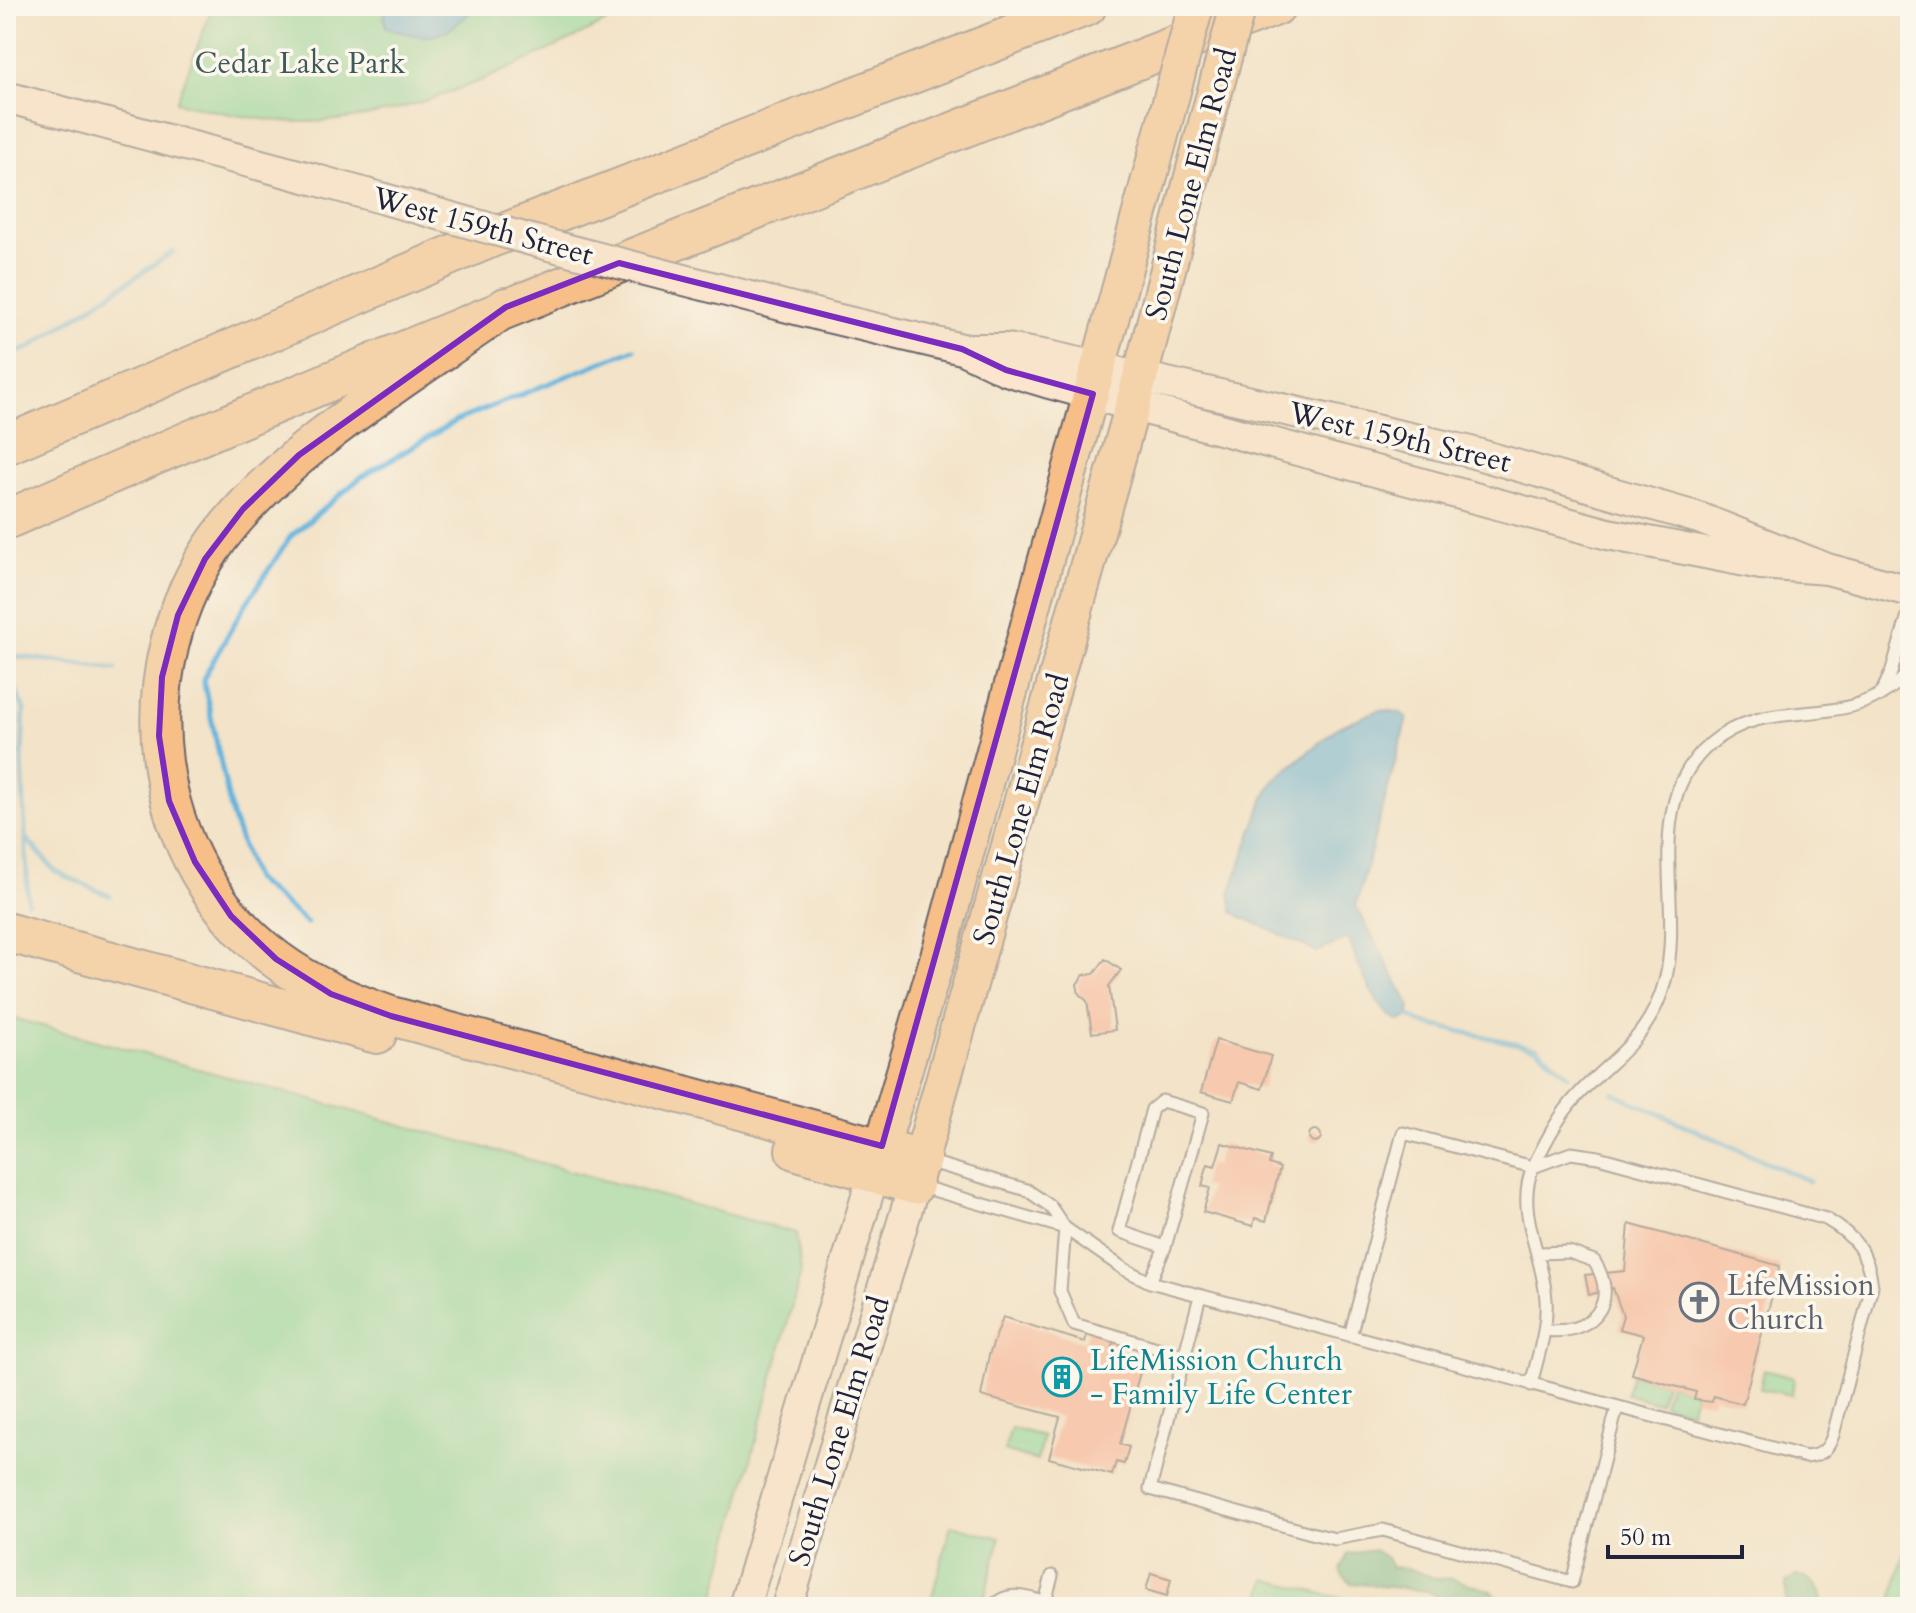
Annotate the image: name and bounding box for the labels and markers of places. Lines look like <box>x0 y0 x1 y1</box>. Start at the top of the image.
place label: LifeMission Church <box>1727 1265 1875 1340</box>
church icon: LifeMission Church <box>1678 1281 1720 1323</box>
place label: LifeMission Church - Family Life Center <box>1090 1340 1352 1415</box>
building icon: LifeMission Church - Family Life Center <box>1041 1356 1083 1398</box>

